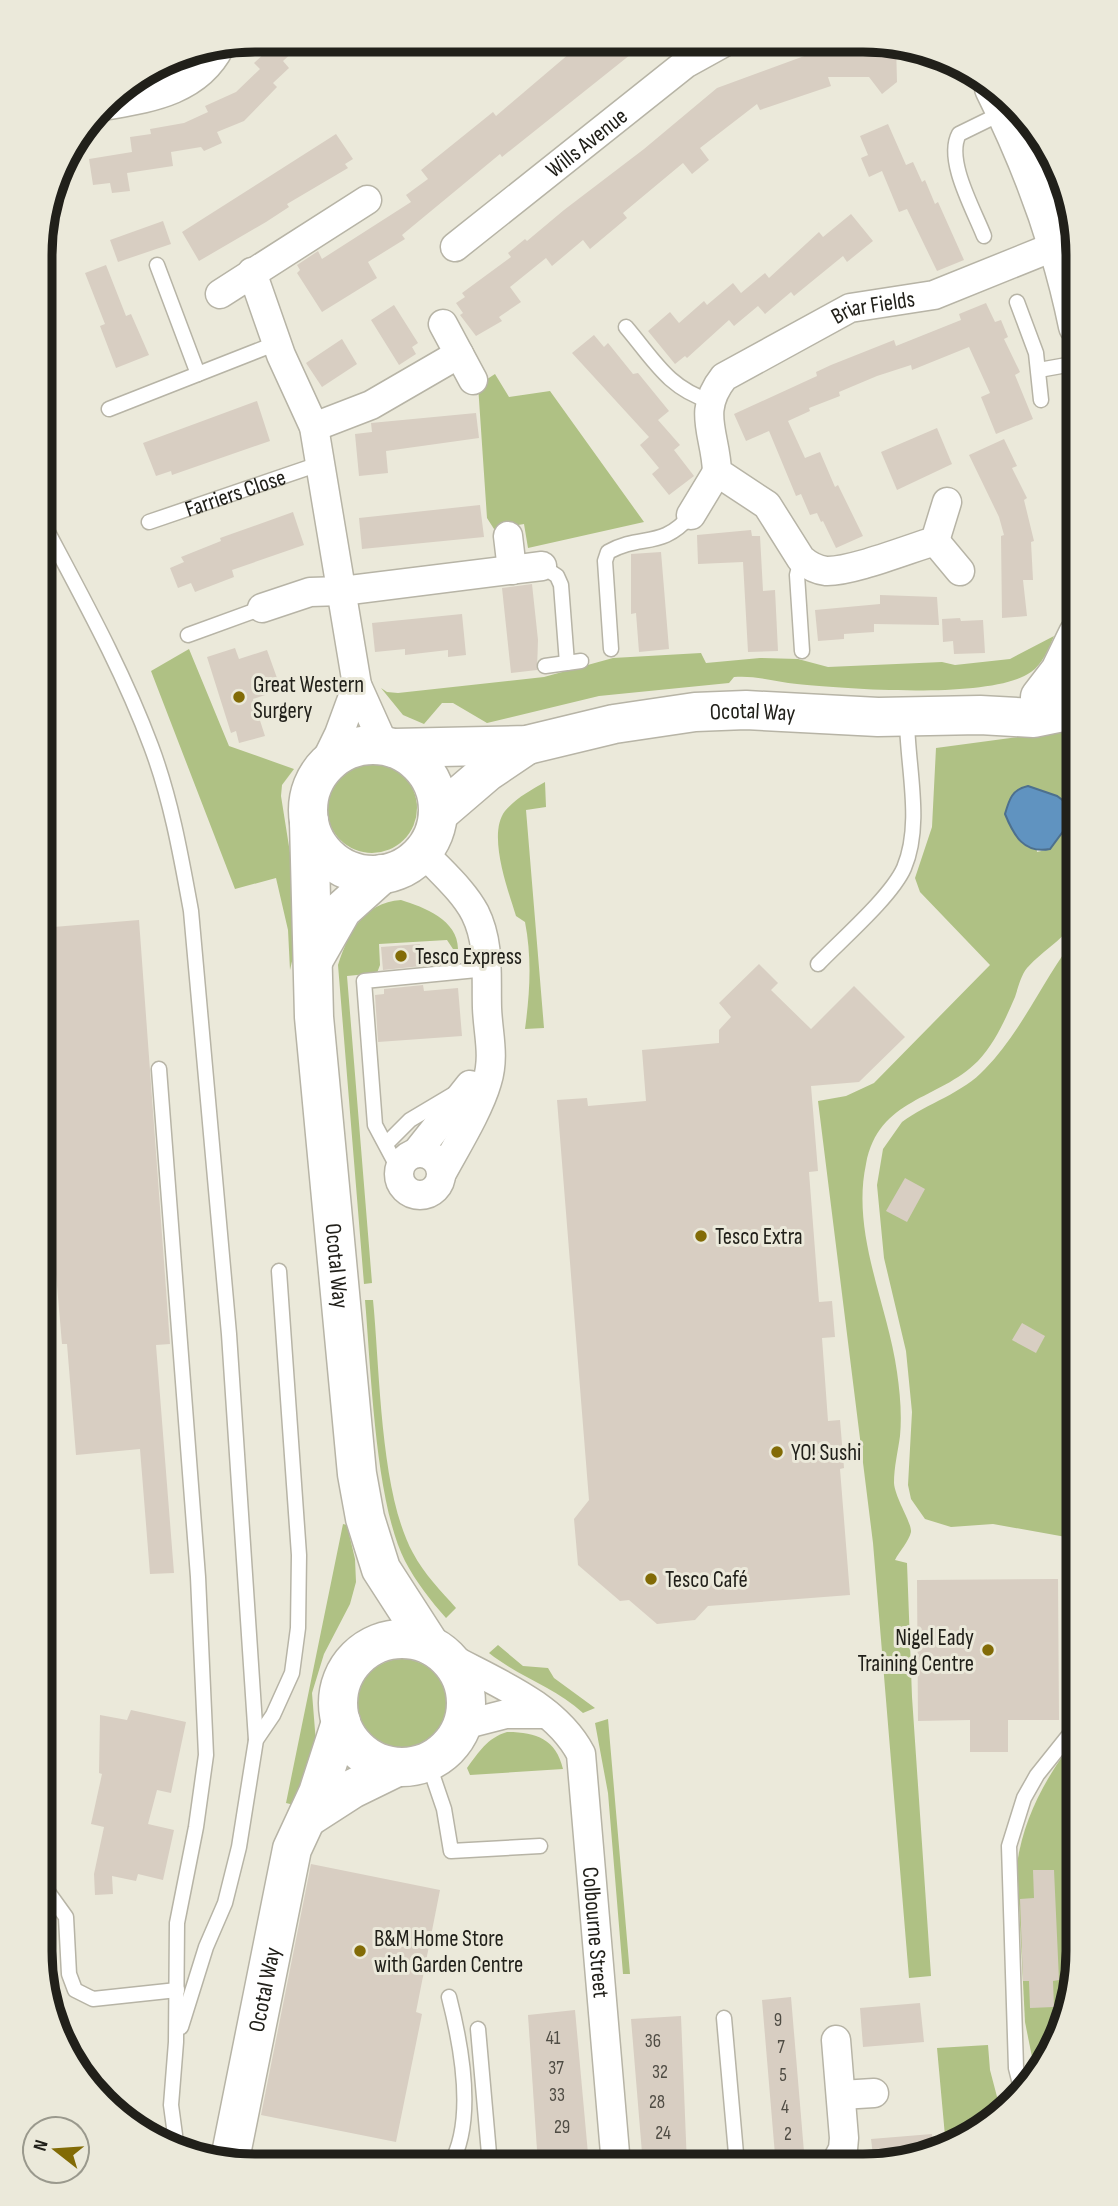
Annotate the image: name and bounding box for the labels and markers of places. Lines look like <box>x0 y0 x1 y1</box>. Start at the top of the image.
place label: Great Western Surgery <box>253 671 364 725</box>
marker: Great Western Surgery <box>231 689 247 705</box>
place label: Tesco Express <box>415 943 522 971</box>
marker: Tesco Express <box>393 948 409 964</box>
place label: Tesco Extra <box>715 1223 803 1251</box>
marker: Tesco Extra <box>693 1228 709 1244</box>
place label: YO! Sushi <box>791 1439 861 1467</box>
marker: YO! Sushi <box>769 1444 785 1460</box>
place label: Tesco Café <box>665 1566 748 1594</box>
marker: Tesco Café <box>643 1571 659 1587</box>
place label: Nigel Eady Training Centre <box>858 1624 974 1678</box>
marker: Nigel Eady Training Centre <box>980 1642 996 1658</box>
place label: B&M Home Store with Garden Centre <box>374 1925 523 1979</box>
marker: B&M Home Store with Garden Centre <box>352 1943 368 1959</box>

